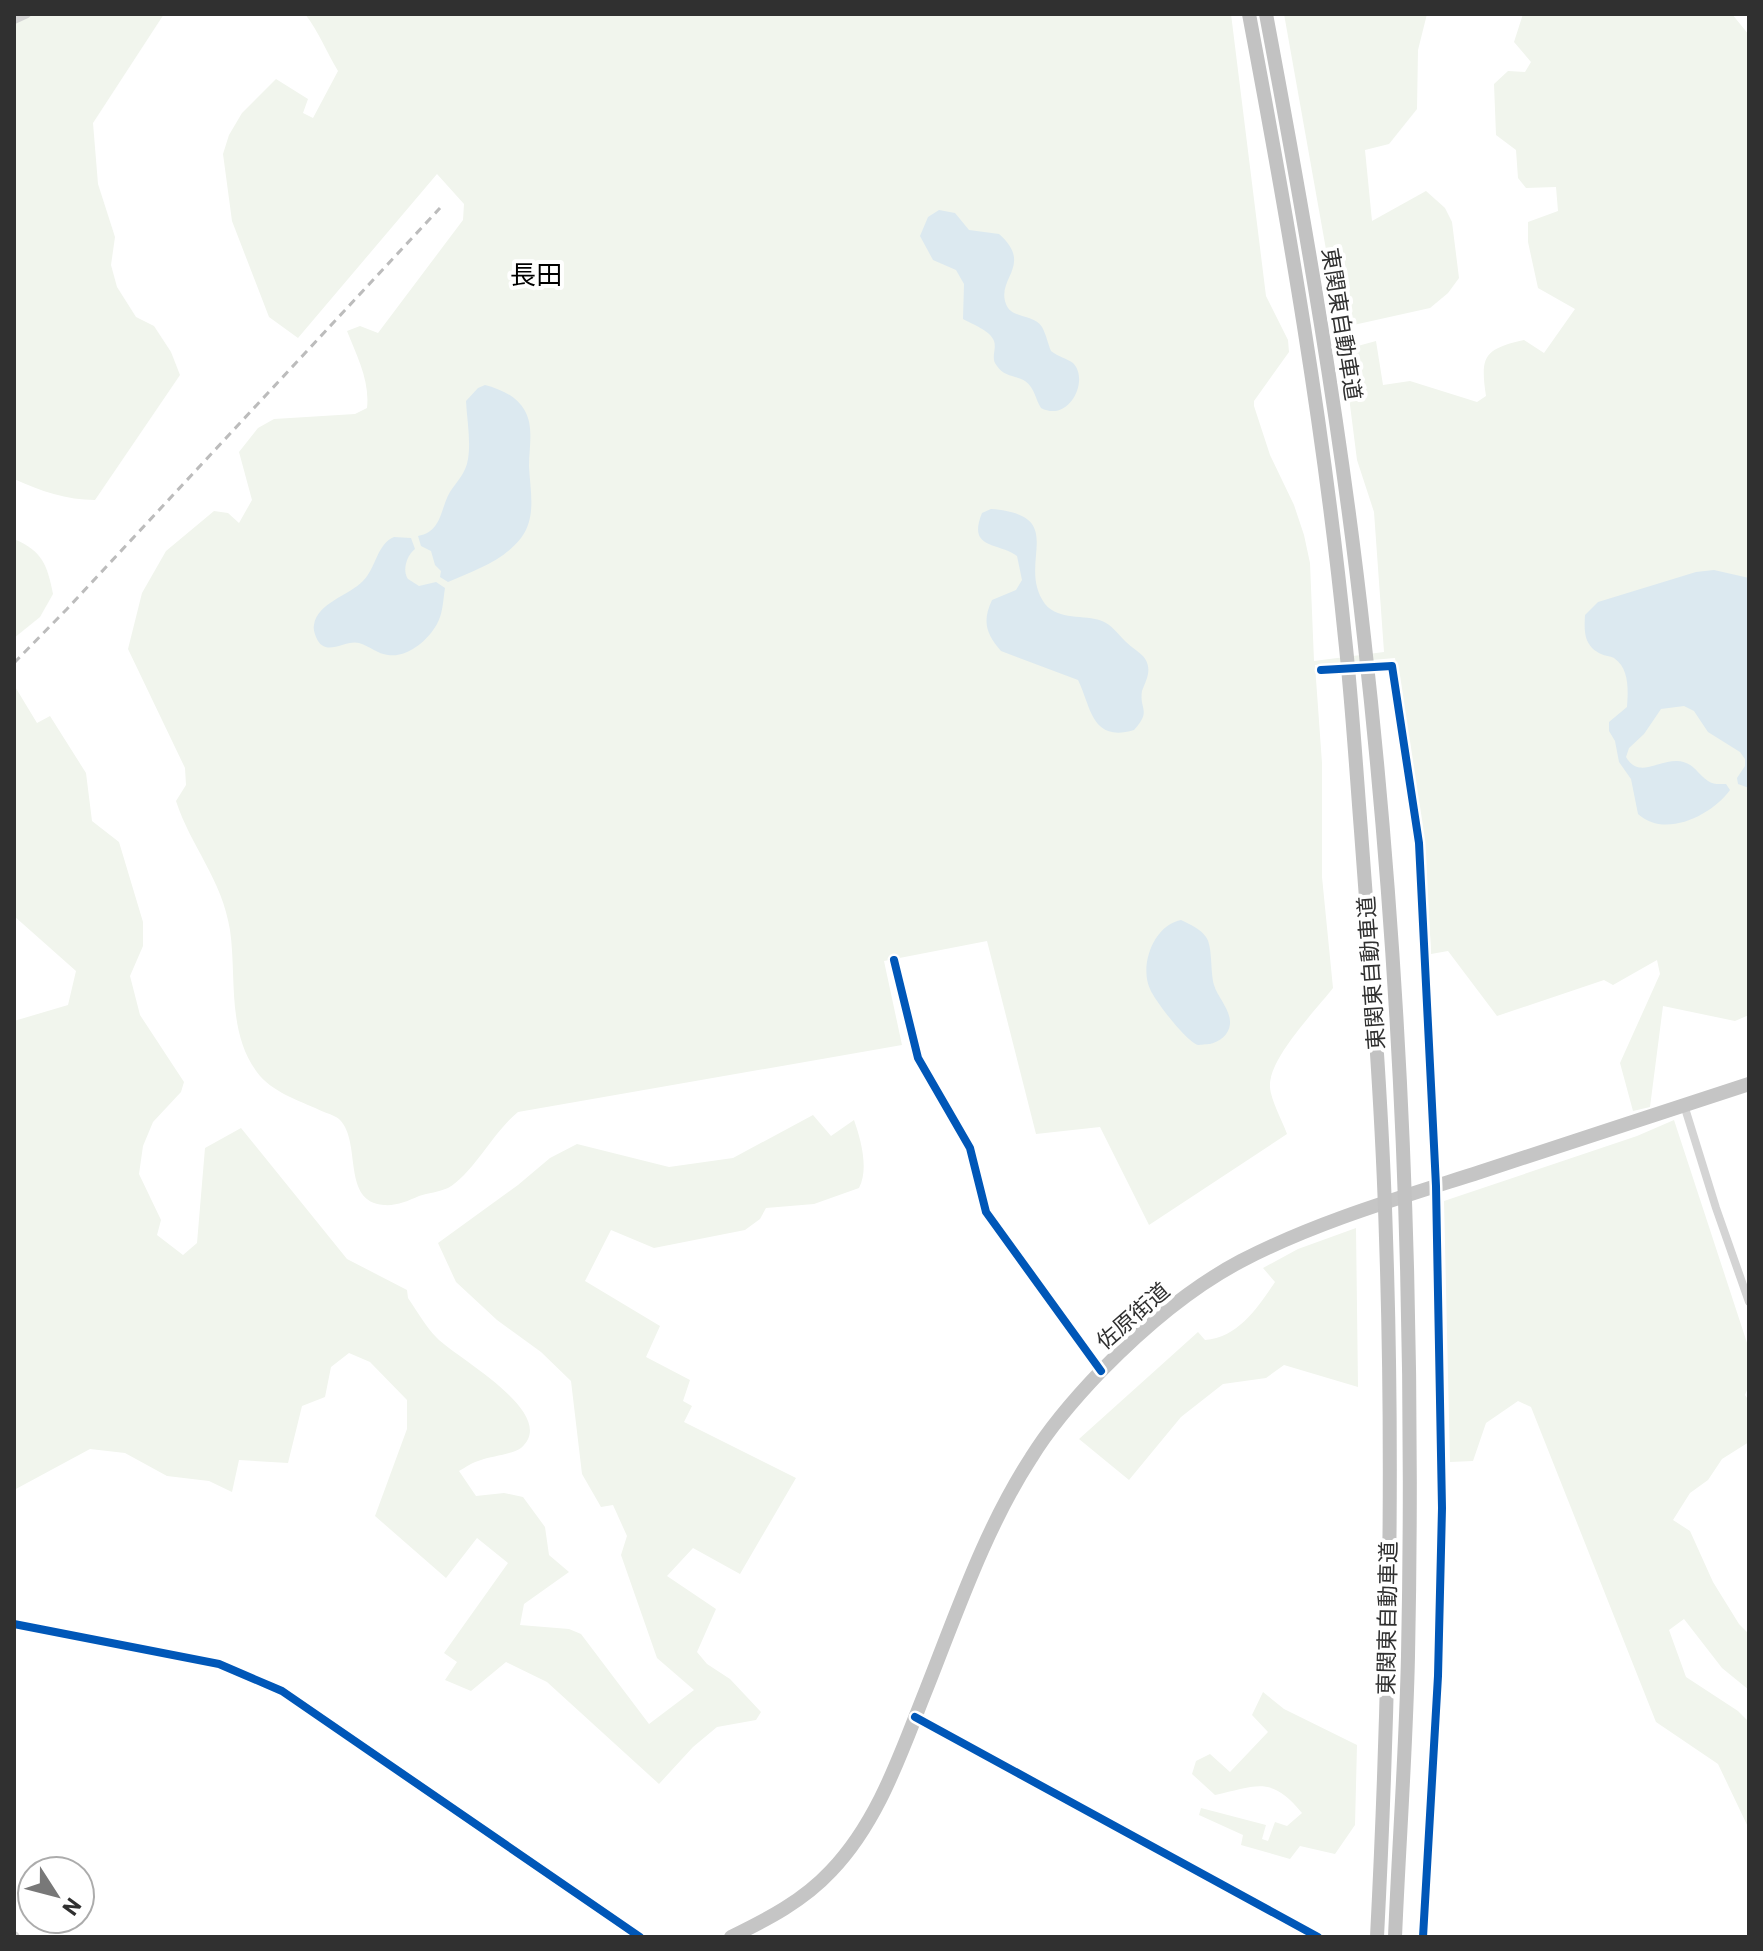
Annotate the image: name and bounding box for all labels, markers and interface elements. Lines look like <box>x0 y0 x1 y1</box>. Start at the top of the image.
street label: 東関東自動車道 <box>1318 246 1368 402</box>
district label: 長田 <box>510 258 562 289</box>
street label: 東関東自動車道 <box>1352 895 1388 1051</box>
street label: 佐原街道 <box>1090 1276 1174 1354</box>
street label: 東関東自動車道 <box>1372 1541 1400 1695</box>
north arrow <box>16 1855 96 1935</box>
text: N <box>58 1894 88 1921</box>

